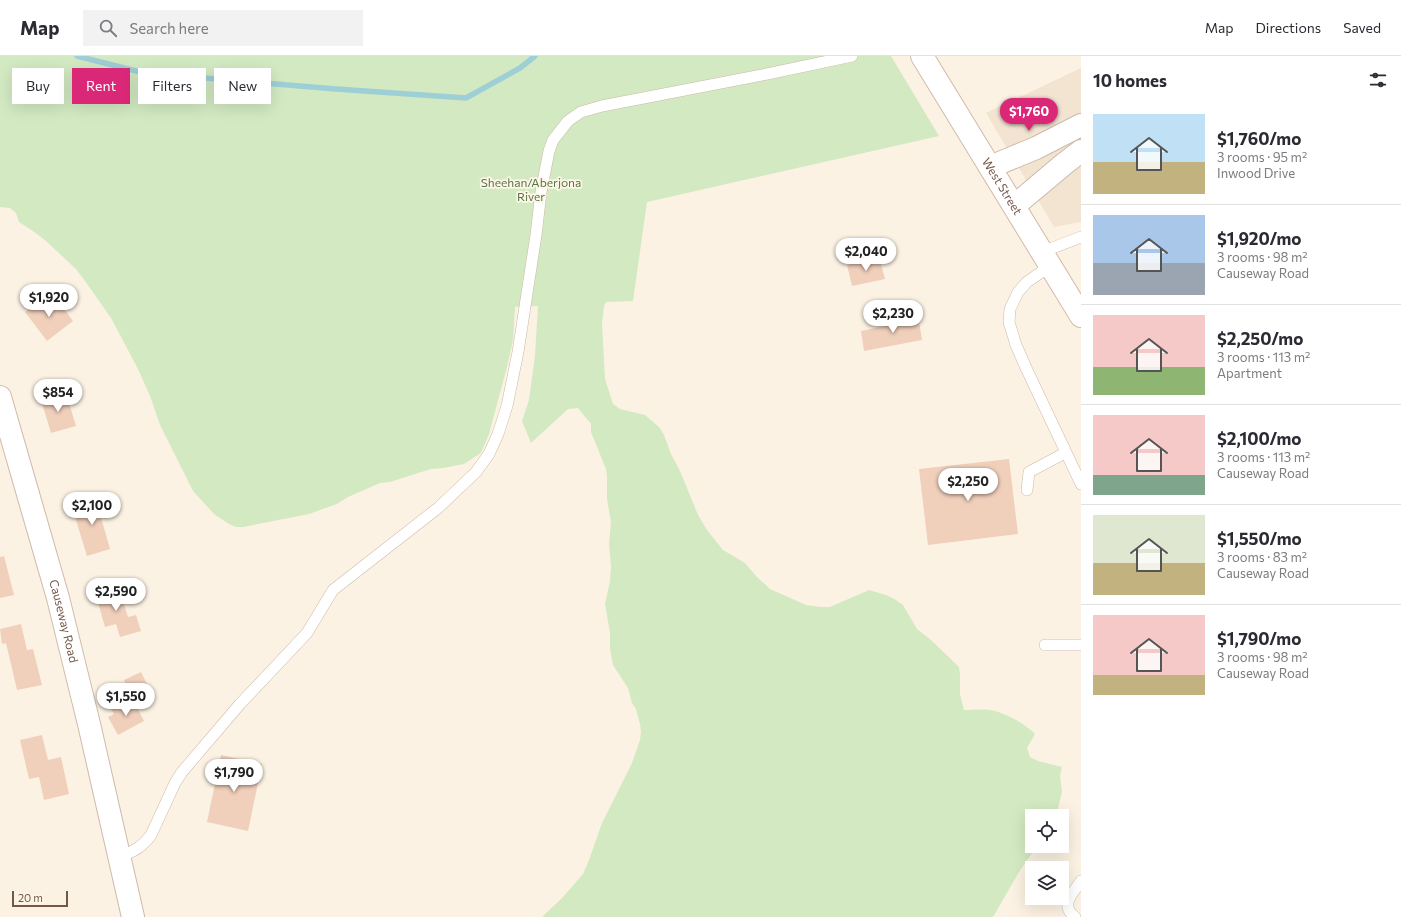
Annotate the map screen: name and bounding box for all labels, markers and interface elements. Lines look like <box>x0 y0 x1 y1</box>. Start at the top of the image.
search box <box>83 10 363 46</box>
text: Map <box>20 16 59 39</box>
icon: search <box>97 17 119 39</box>
text: Search here <box>129 19 209 37</box>
text: Map <box>1205 19 1234 36</box>
text: Directions <box>1256 19 1321 36</box>
text: Saved <box>1343 19 1381 36</box>
chip: Buy <box>12 68 64 104</box>
chip: Rent <box>72 68 130 104</box>
chip: Filters <box>138 68 206 104</box>
chip: New <box>214 68 271 104</box>
icon: filters <box>1367 69 1389 91</box>
text: 10 homes <box>1093 70 1167 91</box>
pin: $1,760 <box>996 98 1062 132</box>
text: $1,760 <box>1009 103 1049 119</box>
text: $1,760/mo <box>1217 128 1301 149</box>
icon: home <box>1125 130 1173 178</box>
text: 3 rooms · 95 m² <box>1217 149 1307 165</box>
street label: West Street <box>980 155 1025 217</box>
text: Inwood Drive <box>1217 165 1295 181</box>
park label: Sheehan/Aberjona River <box>481 175 581 203</box>
text: $1,920/mo <box>1217 228 1302 249</box>
icon: home <box>1125 231 1173 279</box>
pin: $2,040 <box>833 238 899 272</box>
text: $2,040 <box>844 243 888 259</box>
text: 3 rooms · 98 m² <box>1217 249 1308 265</box>
text: Causeway Road <box>1217 265 1309 281</box>
pin: $1,920 <box>16 284 82 318</box>
text: $1,920 <box>29 289 69 305</box>
pin: $2,230 <box>860 300 926 334</box>
text: $2,230 <box>872 305 914 321</box>
text: $2,250/mo <box>1217 328 1303 349</box>
icon: home <box>1125 331 1173 379</box>
text: 3 rooms · 113 m² <box>1217 349 1310 365</box>
text: Apartment <box>1217 365 1282 381</box>
pin: $854 <box>34 379 82 413</box>
text: $854 <box>42 384 74 400</box>
text: $2,100/mo <box>1217 428 1302 449</box>
icon: home <box>1125 431 1173 479</box>
text: 3 rooms · 113 m² <box>1217 449 1310 465</box>
text: Causeway Road <box>1217 465 1309 481</box>
pin: $2,250 <box>935 468 1001 502</box>
text: $2,250 <box>947 473 989 489</box>
pin: $2,100 <box>59 492 125 526</box>
text: $2,100 <box>72 497 112 513</box>
text: $1,550/mo <box>1217 528 1302 549</box>
icon: home <box>1125 531 1173 579</box>
text: 3 rooms · 83 m² <box>1217 549 1307 565</box>
text: Causeway Road <box>1217 565 1309 581</box>
street label: Causeway Road <box>47 578 82 664</box>
pin: $2,590 <box>83 578 149 612</box>
text: $2,590 <box>95 583 137 599</box>
text: $1,790/mo <box>1217 628 1301 649</box>
icon: home <box>1125 631 1173 679</box>
text: 3 rooms · 98 m² <box>1217 649 1308 665</box>
text: Causeway Road <box>1217 665 1309 681</box>
pin: $1,550 <box>93 683 159 717</box>
text: $1,550 <box>106 688 146 704</box>
pin: $1,790 <box>201 759 267 793</box>
text: $1,790 <box>214 764 254 780</box>
map controls <box>1025 809 1069 905</box>
button: locate <box>1025 809 1069 853</box>
button: layers <box>1025 861 1069 905</box>
scale bar <box>12 889 68 908</box>
text: 20 m <box>18 891 43 904</box>

